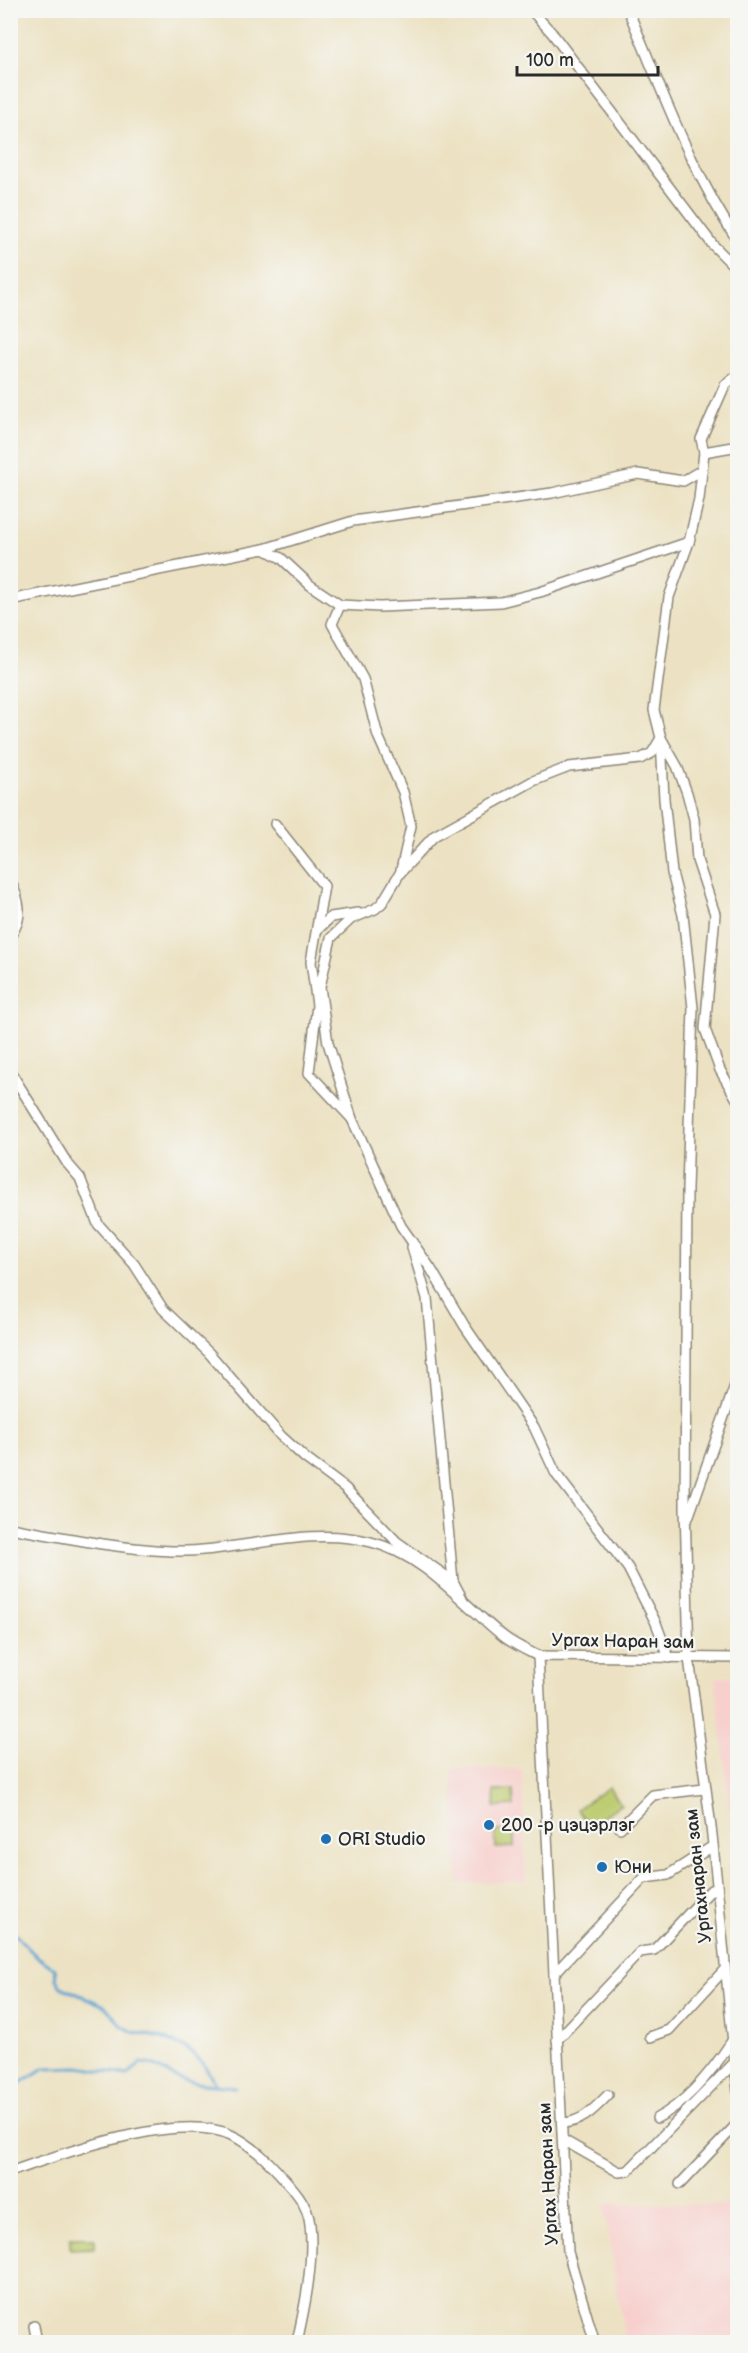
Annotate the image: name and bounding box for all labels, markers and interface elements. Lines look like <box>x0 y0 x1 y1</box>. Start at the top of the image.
scale bar <box>517 39 658 77</box>
text: 100 m <box>526 50 574 71</box>
street label: Ургах Наран зам <box>551 1630 695 1653</box>
street label: Ургахнаран зам <box>681 1808 716 1944</box>
place label: 200 -р цэцэрлэг <box>501 1815 635 1836</box>
marker: 200 -р цэцэрлэг <box>482 1818 496 1832</box>
place label: ORI Studio <box>338 1829 426 1850</box>
marker: ORI Studio <box>319 1832 333 1846</box>
place label: Юни <box>614 1857 652 1878</box>
marker: Юни <box>595 1860 609 1874</box>
street label: Ургах Наран зам <box>534 2102 563 2246</box>

